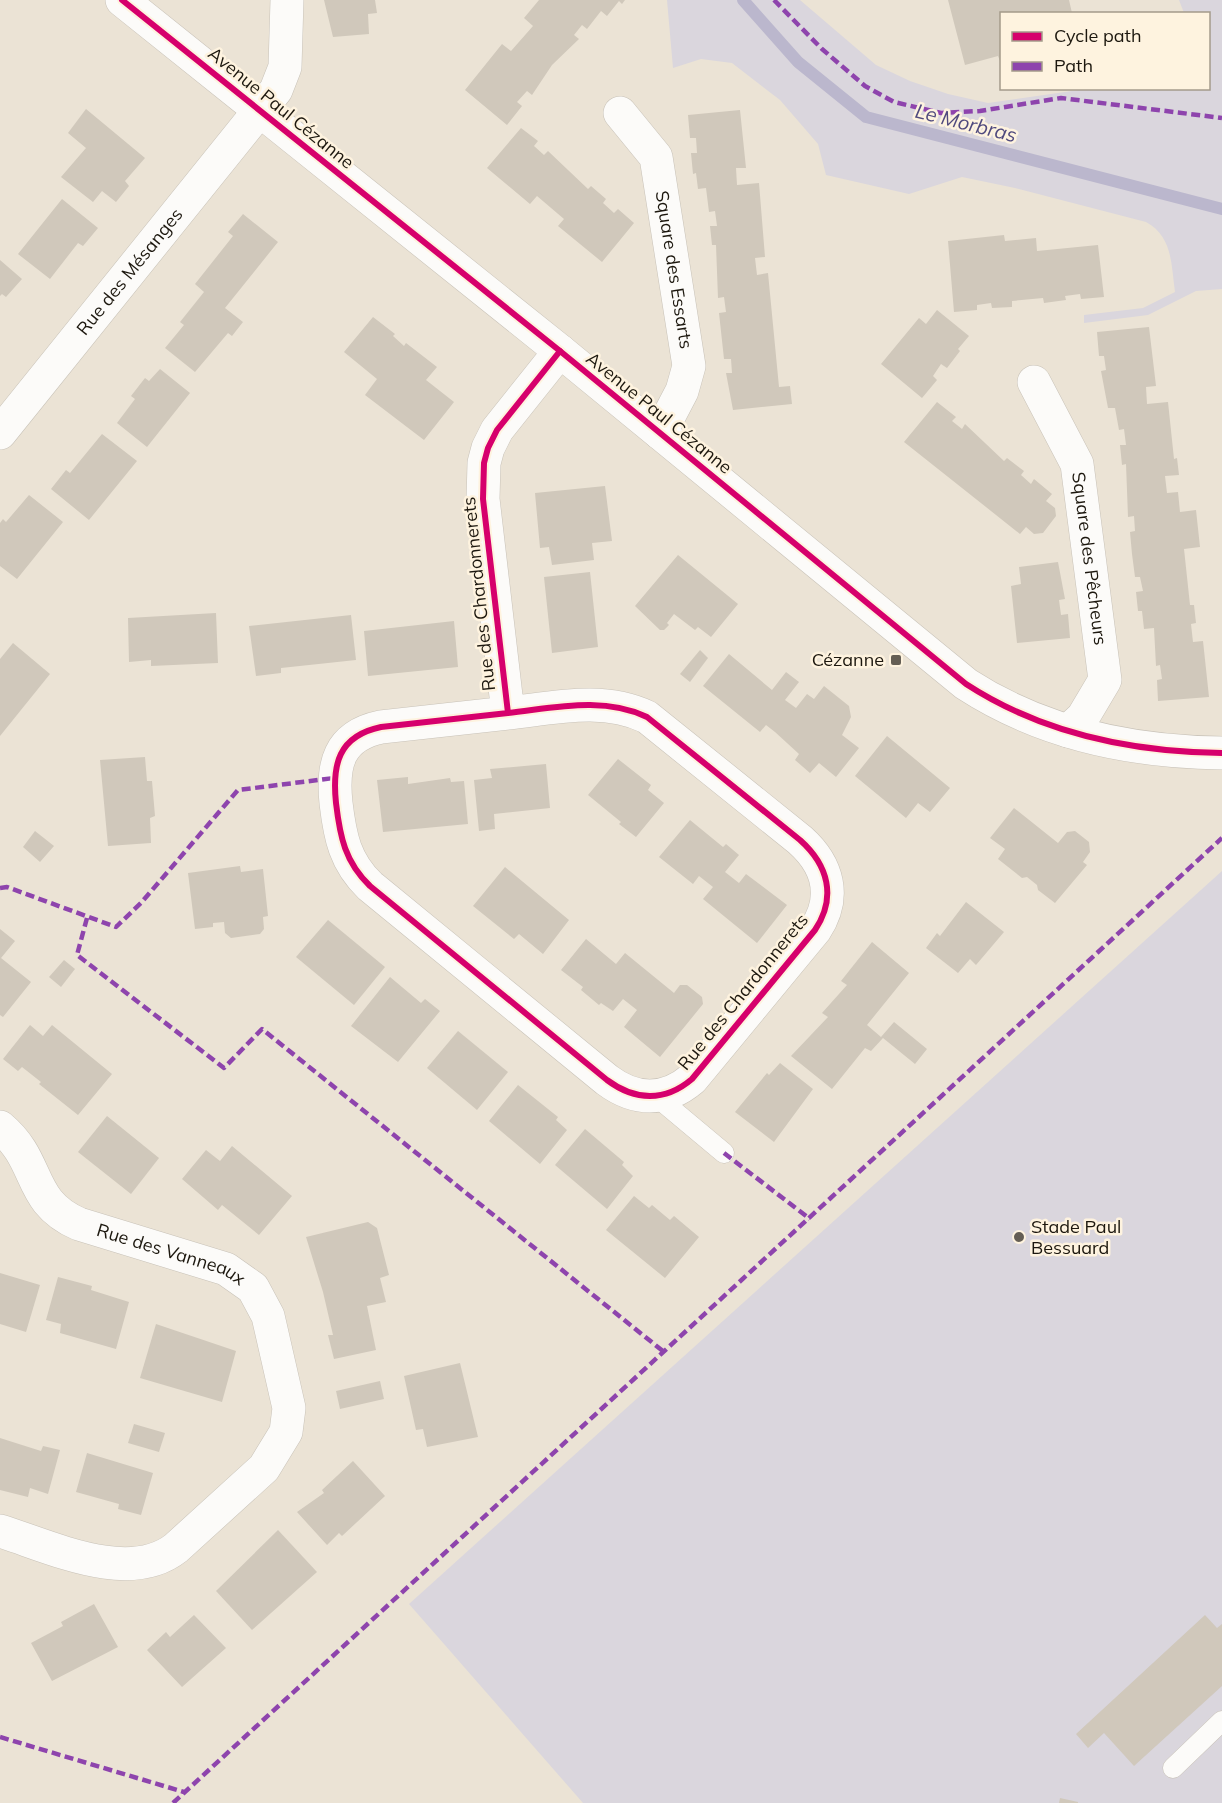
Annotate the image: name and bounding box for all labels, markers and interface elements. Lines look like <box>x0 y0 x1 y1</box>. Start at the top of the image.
legend <box>1000 12 1210 90</box>
text: Cycle path <box>1054 24 1141 47</box>
street label: Avenue Paul Cézanne <box>204 42 359 174</box>
text: Path <box>1054 54 1093 77</box>
water label: Le Morbras <box>913 98 1020 147</box>
street label: Square des Essarts <box>650 189 698 350</box>
street label: Rue des Mésanges <box>71 203 188 340</box>
street label: Avenue Paul Cézanne <box>582 347 737 479</box>
street label: Square des Pêcheurs <box>1067 471 1112 647</box>
street label: Rue des Chardonnerets <box>457 496 500 692</box>
place label: Cézanne <box>812 648 884 671</box>
marker: Cézanne <box>889 653 903 667</box>
street label: Rue des Chardonnerets <box>672 909 813 1075</box>
place label: Stade Paul Bessuard <box>1031 1215 1121 1259</box>
street label: Rue des Vanneaux <box>94 1218 250 1290</box>
marker: Stade Paul Bessuard <box>1012 1230 1026 1244</box>

